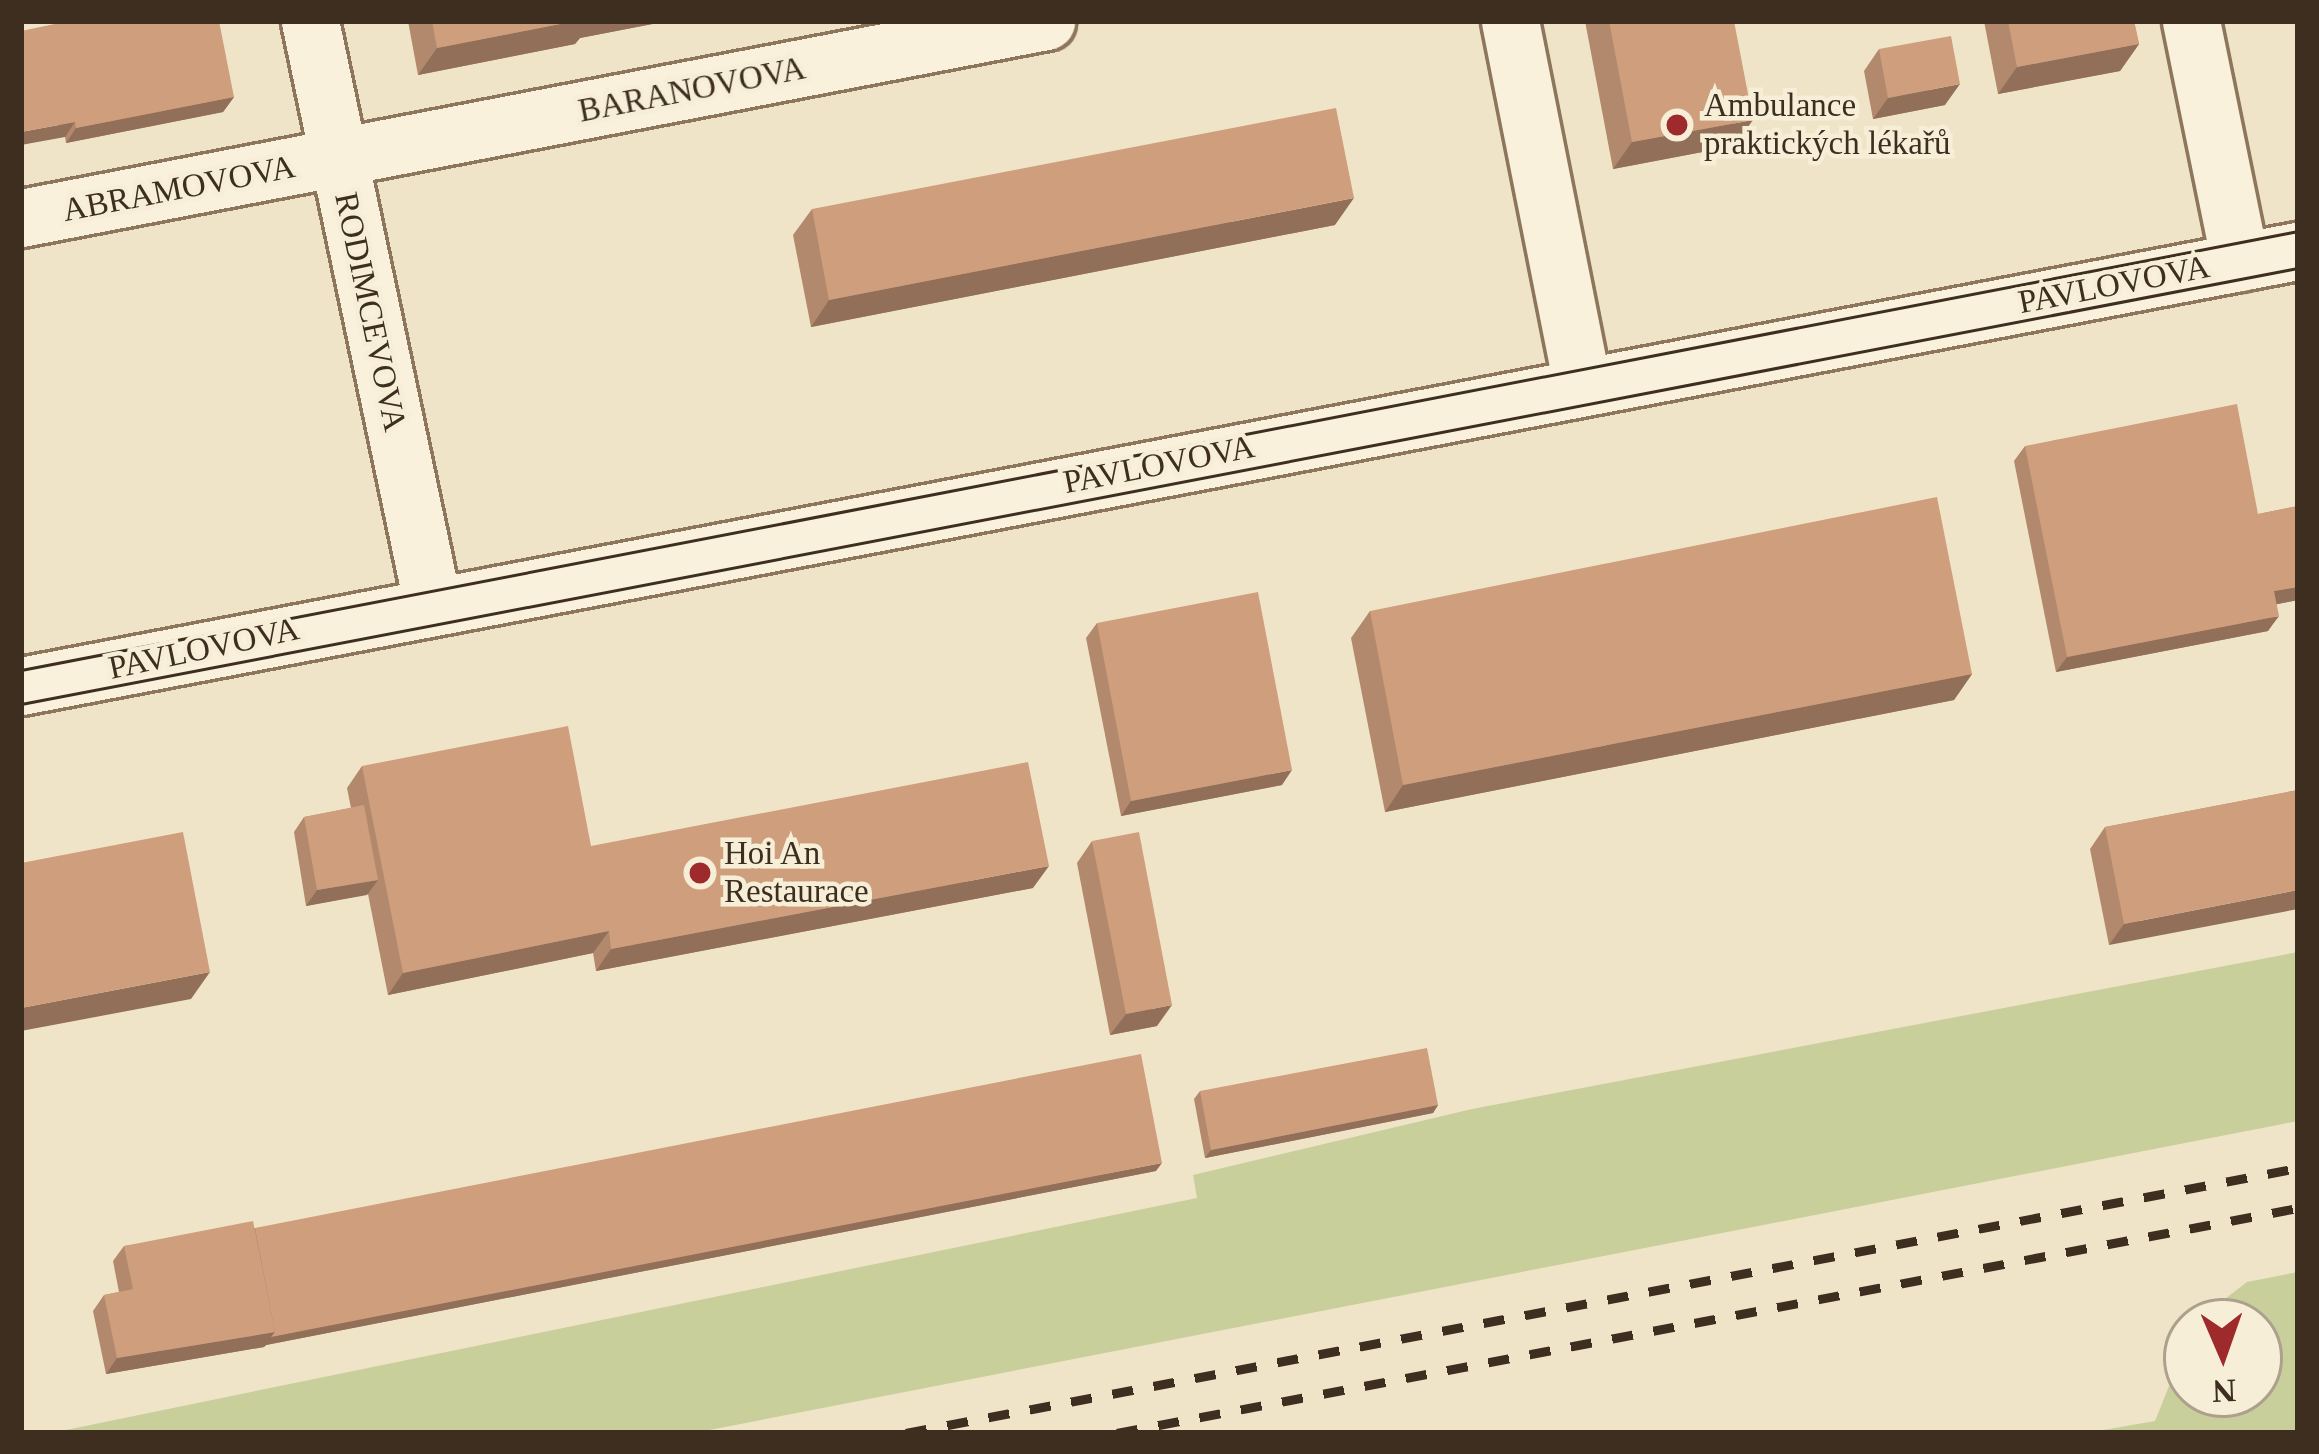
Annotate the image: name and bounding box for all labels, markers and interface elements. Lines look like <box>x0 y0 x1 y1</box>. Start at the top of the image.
street label: BARANOVOVA <box>575 49 809 131</box>
place label: Ambulance praktických lékařů <box>1704 86 1950 164</box>
marker: Ambulance praktických lékařů <box>1661 109 1693 141</box>
street label: ABRAMOVOVA <box>59 147 299 231</box>
street label: RODIMCEVOVA <box>325 189 415 435</box>
street label: PAVLOVOVA <box>2015 247 2213 323</box>
street label: PAVLOVOVA <box>1060 427 1258 503</box>
street label: PAVLOVOVA <box>105 609 303 689</box>
place label: Hoi An Restaurace <box>724 834 869 912</box>
marker: Hoi An Restaurace <box>687 860 713 886</box>
north arrow <box>2163 1298 2283 1418</box>
text: N <box>2212 1373 2237 1409</box>

